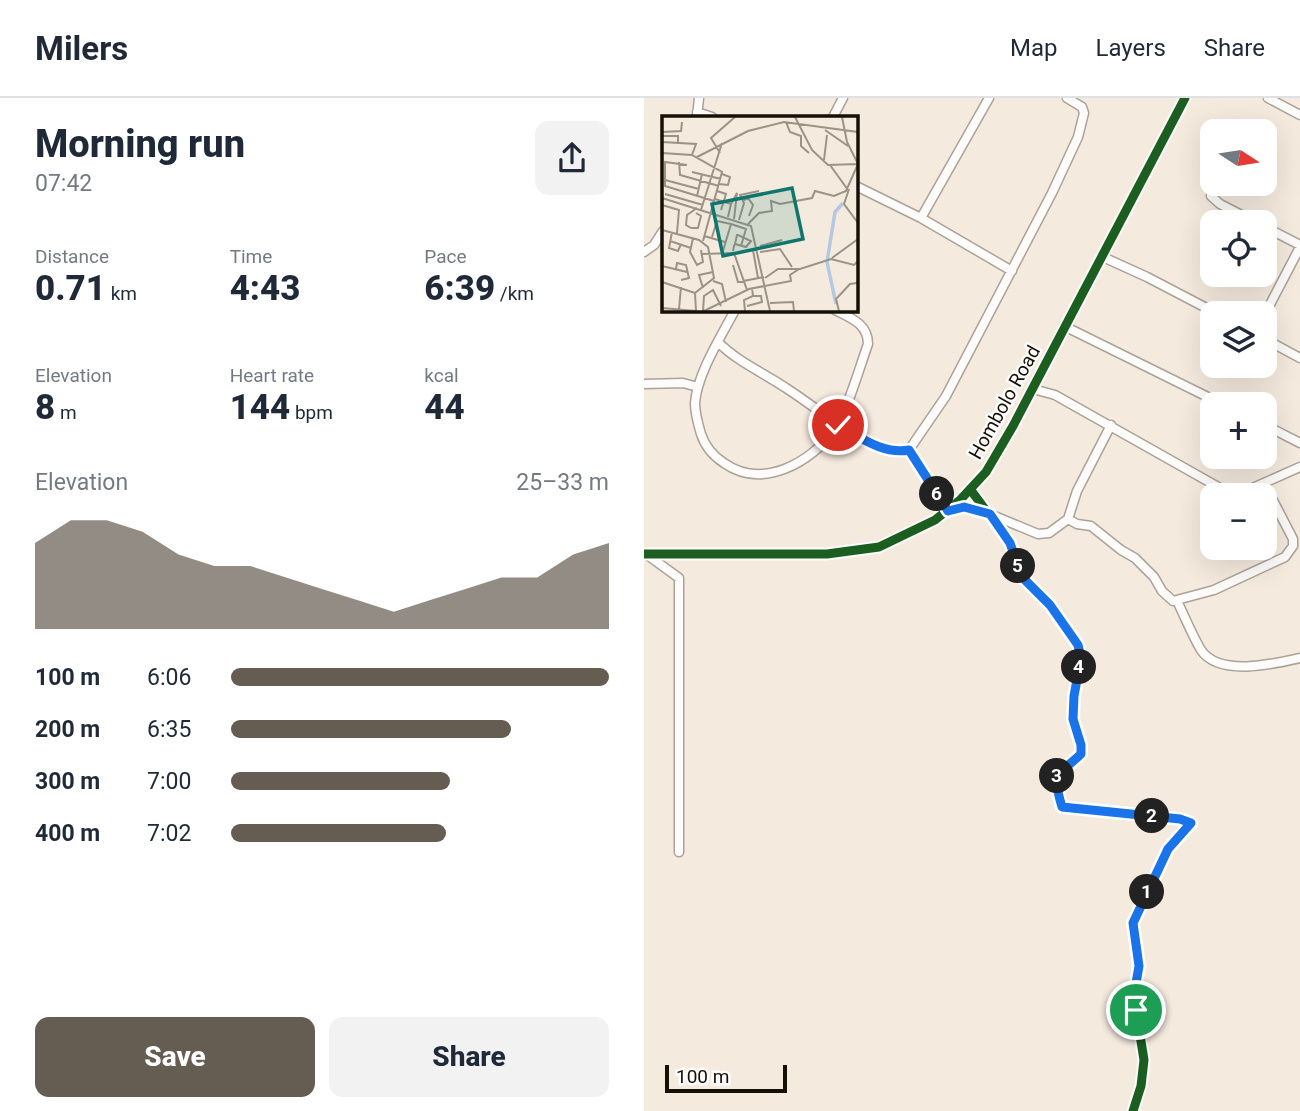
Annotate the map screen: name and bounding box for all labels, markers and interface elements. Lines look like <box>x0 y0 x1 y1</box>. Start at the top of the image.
text: Milers <box>35 29 128 68</box>
text: Map <box>1010 34 1058 62</box>
text: Layers <box>1096 34 1166 62</box>
text: Share <box>1204 34 1265 62</box>
inset map <box>662 116 858 312</box>
north arrow <box>1200 119 1278 196</box>
map controls <box>1200 119 1277 560</box>
button: share <box>535 121 609 195</box>
text: Morning run <box>35 122 245 166</box>
text: 07:42 <box>35 170 92 197</box>
button: locate <box>1200 210 1277 287</box>
text: Distance <box>35 245 109 268</box>
text: Time <box>230 245 272 268</box>
text: Pace <box>424 245 467 268</box>
text: 0.71 <box>35 268 106 309</box>
text: 4:43 <box>230 268 300 309</box>
text: 6:39 <box>424 268 495 309</box>
text: km <box>106 282 137 305</box>
text: /km <box>495 282 534 305</box>
button: layers <box>1200 301 1277 378</box>
street label: Hombolo Road <box>964 341 1045 463</box>
text: Elevation <box>35 364 112 387</box>
text: Heart rate <box>230 364 314 387</box>
text: kcal <box>424 364 459 387</box>
text: 8 <box>35 387 55 428</box>
text: 144 <box>230 387 290 428</box>
text: 44 <box>424 387 465 428</box>
button: + <box>1200 392 1277 469</box>
pin <box>808 395 868 455</box>
text: m <box>55 401 77 424</box>
text: bpm <box>290 401 333 424</box>
icon: check <box>819 406 857 444</box>
text: Elevation <box>35 469 128 496</box>
text: 25–33 m <box>516 469 609 496</box>
pin: 6 <box>920 476 954 512</box>
text: 6 <box>931 482 942 505</box>
button: − <box>1200 483 1277 560</box>
pin: 5 <box>1000 548 1036 584</box>
text: 5 <box>1012 554 1023 577</box>
pin: 4 <box>1062 650 1096 684</box>
text: 4 <box>1073 655 1084 678</box>
text: 100 m <box>35 664 100 691</box>
text: 6:06 <box>147 664 191 691</box>
text: 200 m <box>35 716 100 743</box>
text: 6:35 <box>147 716 191 743</box>
pin: 3 <box>1040 758 1074 794</box>
text: 3 <box>1051 764 1062 787</box>
text: 300 m <box>35 768 100 795</box>
text: 7:00 <box>147 768 191 795</box>
pin: 2 <box>1134 798 1170 834</box>
text: 2 <box>1146 804 1157 827</box>
text: 400 m <box>35 820 100 847</box>
text: 7:02 <box>147 820 191 847</box>
pin: 1 <box>1130 874 1164 910</box>
text: 1 <box>1141 880 1152 903</box>
pin <box>1106 980 1166 1040</box>
icon: arrive <box>1117 991 1155 1029</box>
button: Save <box>35 1017 315 1097</box>
button: Share <box>329 1017 609 1097</box>
scale bar <box>665 1062 788 1094</box>
text: 100 m <box>676 1065 729 1088</box>

